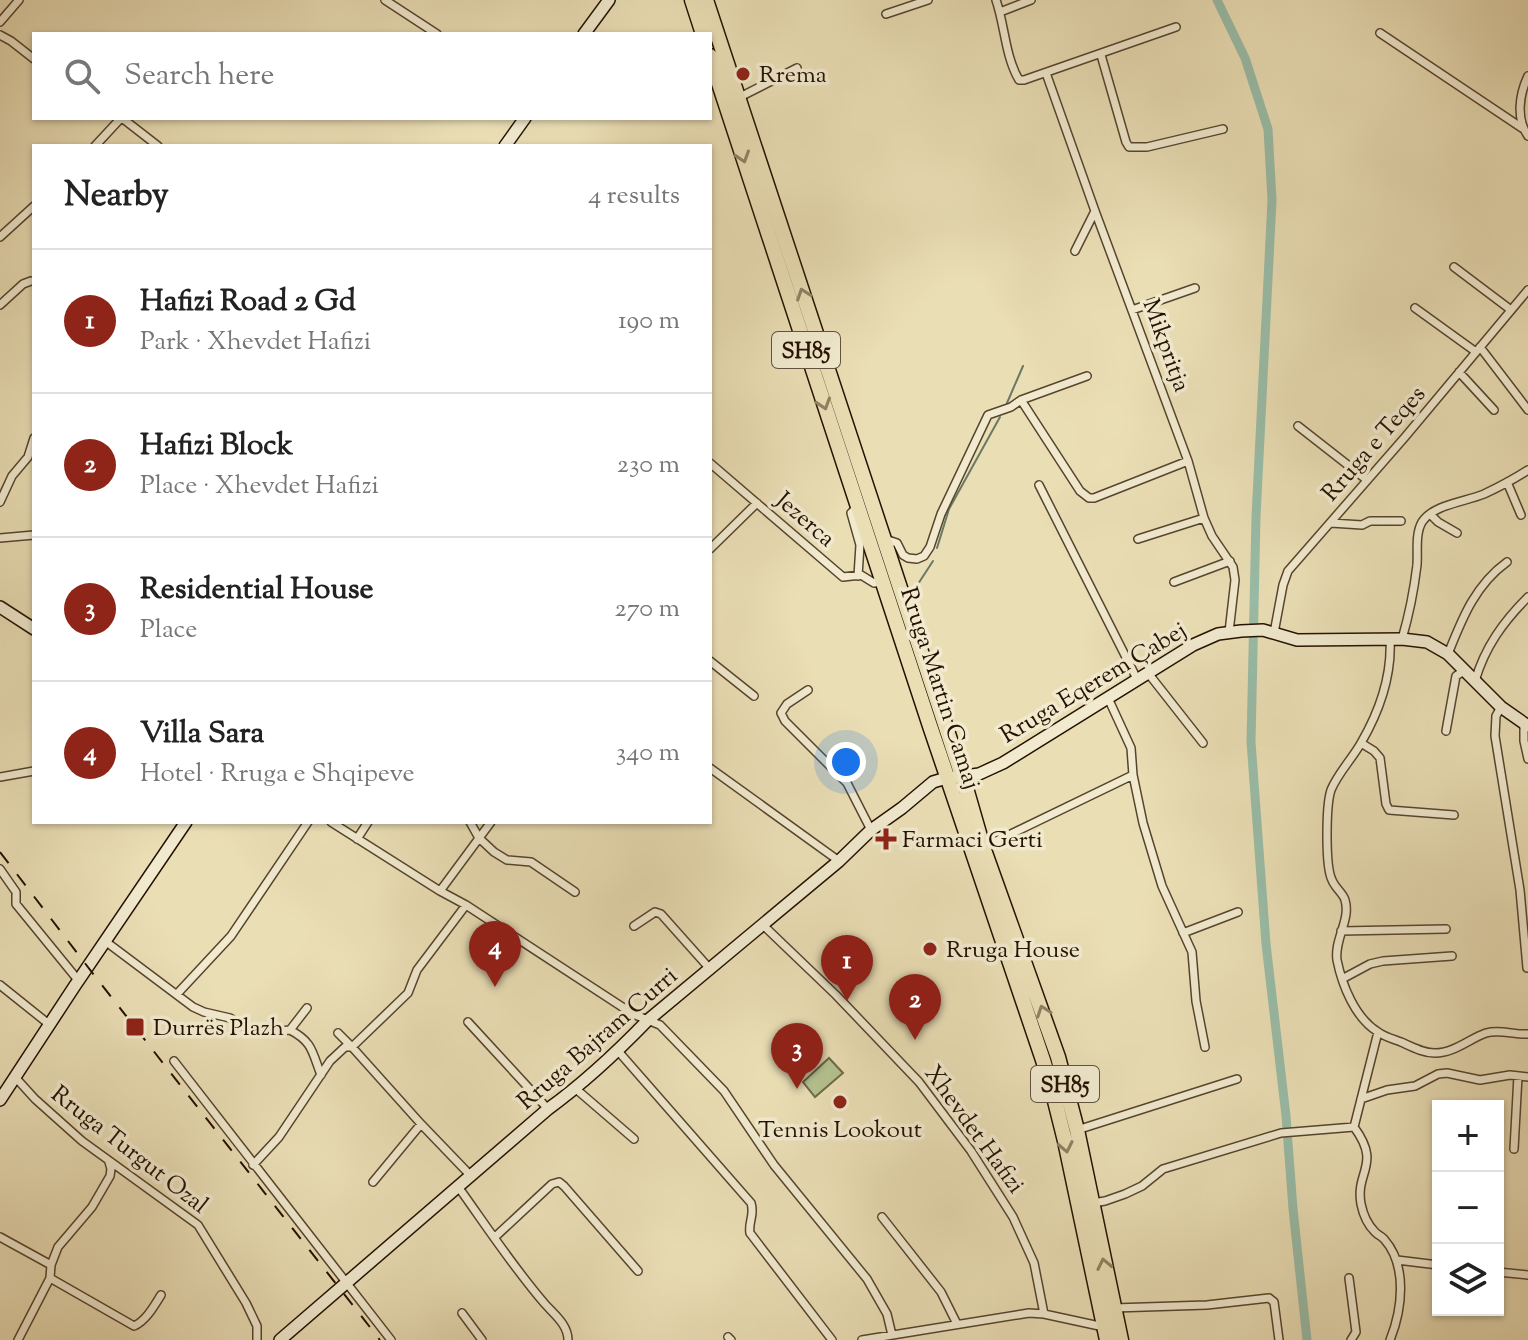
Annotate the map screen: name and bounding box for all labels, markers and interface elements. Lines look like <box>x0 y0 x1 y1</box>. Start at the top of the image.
search box <box>32 32 712 120</box>
icon: search <box>60 54 104 98</box>
text: Search here <box>124 55 274 98</box>
place label: Rrema <box>759 59 827 93</box>
marker: Rrema <box>734 65 752 83</box>
one-way arrow <box>734 149 750 163</box>
text: Nearby <box>64 172 169 221</box>
text: 4 results <box>588 178 680 215</box>
text: Hafizi Road 2 Gd <box>140 281 356 324</box>
one-way arrow <box>796 288 812 302</box>
street label: Mikpritja <box>1133 294 1198 397</box>
text: 1 <box>86 303 94 340</box>
text: 190 m <box>618 303 680 340</box>
text: Park · Xhevdet Hafizi <box>140 324 371 361</box>
road number: SH85 <box>772 332 840 368</box>
street label: Rruga e Teqes <box>1315 379 1434 510</box>
one-way arrow <box>815 396 831 410</box>
text: Hafizi Block <box>140 425 293 468</box>
text: 2 <box>84 447 96 484</box>
text: 230 m <box>617 447 680 484</box>
text: Place · Xhevdet Hafizi <box>140 468 379 505</box>
street label: Jezerca <box>766 484 842 556</box>
text: Residential House <box>140 569 373 612</box>
street label: Rruga Martin Camaj <box>890 583 988 794</box>
text: 3 <box>85 591 95 628</box>
text: 270 m <box>615 591 680 628</box>
text: Place <box>140 612 197 649</box>
street label: Rruga Eqerem Çabej <box>994 615 1194 753</box>
text: Villa Sara <box>140 713 264 756</box>
text: 4 <box>83 735 97 772</box>
text: 340 m <box>616 735 680 772</box>
your location <box>826 742 866 782</box>
text: Hotel · Rruga e Shqipeve <box>140 756 415 793</box>
place label: Farmaci Gerti <box>902 824 1043 858</box>
marker: Farmaci Gerti <box>877 830 895 848</box>
pin: 4 <box>469 921 521 987</box>
place label: Rruga House <box>946 934 1080 968</box>
pin: 1 <box>821 935 873 1001</box>
marker: Rruga House <box>921 940 939 958</box>
street label: Rruga Bajram Curri <box>511 960 686 1119</box>
pin: 2 <box>889 974 941 1040</box>
one-way arrow <box>1036 1005 1052 1019</box>
place label: Durrës Plazh <box>153 1012 284 1046</box>
marker: Durrës Plazh <box>124 1016 146 1038</box>
pin: 3 <box>771 1023 823 1089</box>
street label: Xhevdet Hafizi <box>915 1059 1032 1201</box>
road number: SH85 <box>1031 1066 1099 1102</box>
street label: Rruga Turgut Ozal <box>43 1078 215 1223</box>
marker: Tennis Lookout <box>831 1093 849 1111</box>
map controls <box>1432 1100 1504 1316</box>
button: + <box>1432 1100 1504 1172</box>
place label: Tennis Lookout <box>758 1114 922 1148</box>
one-way arrow <box>1056 1141 1073 1154</box>
button: − <box>1432 1172 1504 1244</box>
button: layers <box>1432 1244 1504 1316</box>
one-way arrow <box>1096 1257 1113 1271</box>

